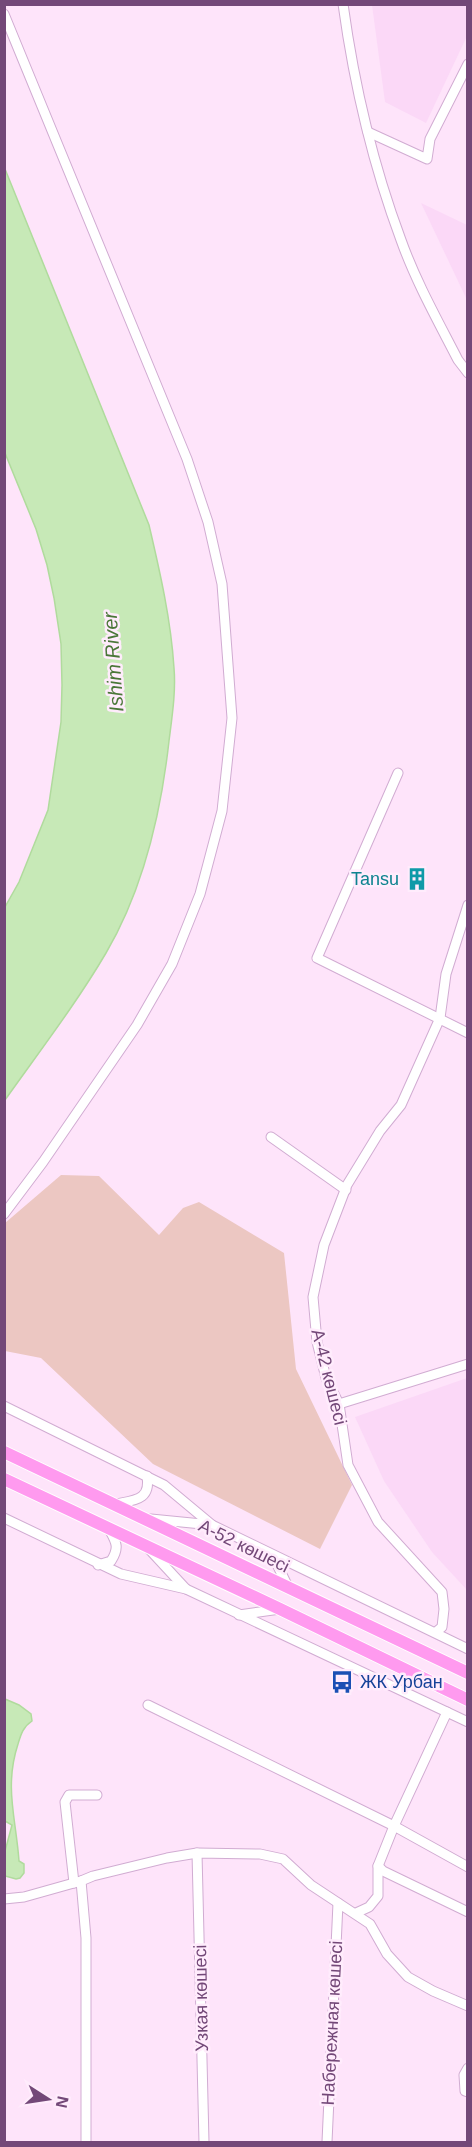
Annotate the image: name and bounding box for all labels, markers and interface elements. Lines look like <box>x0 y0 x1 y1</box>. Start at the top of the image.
water label: Ishim River <box>98 610 127 713</box>
building icon: Tansu <box>404 866 430 892</box>
place label: Tansu <box>351 869 399 889</box>
street label: А-42 көшесі <box>307 1327 351 1427</box>
street label: А-52 көшесі <box>195 1515 293 1577</box>
bus stop icon: ЖК Урбан <box>329 1669 355 1695</box>
place label: ЖК Урбан <box>360 1672 443 1692</box>
street label: Набережная көшесі <box>318 1940 346 2106</box>
street label: Узкая көшесі <box>190 1944 212 2052</box>
north arrow <box>18 2069 78 2129</box>
text: N <box>53 2095 72 2109</box>

